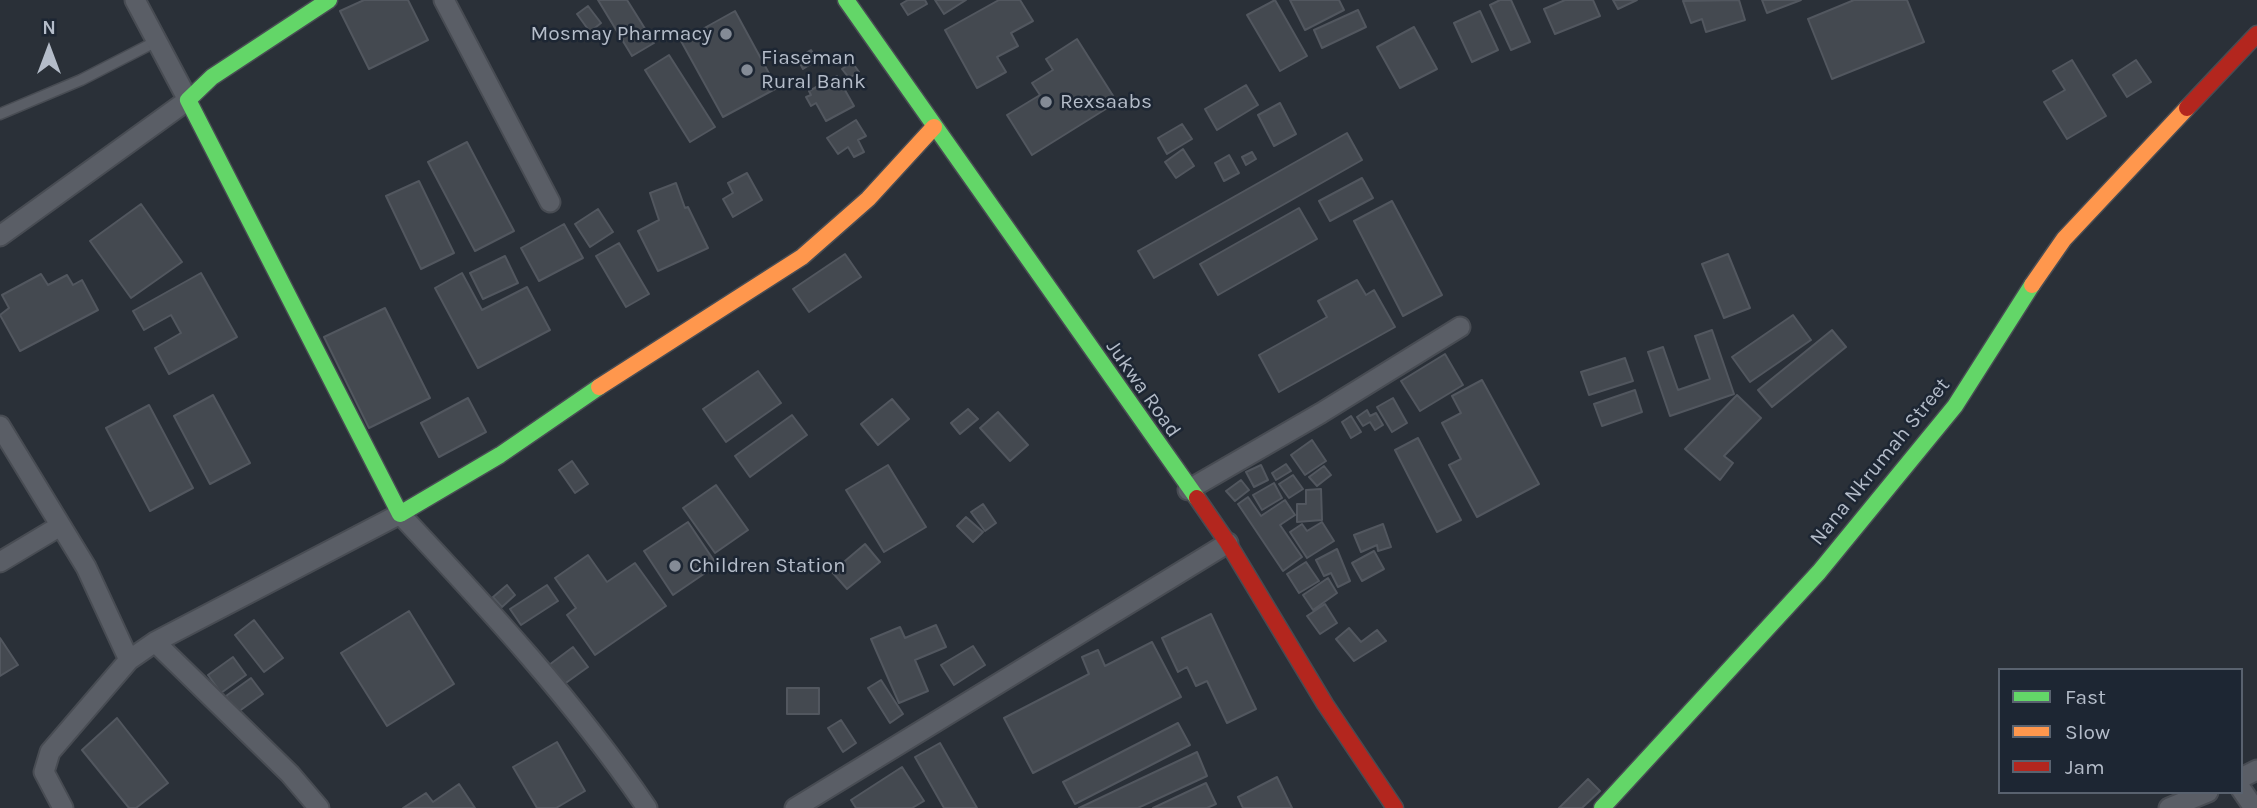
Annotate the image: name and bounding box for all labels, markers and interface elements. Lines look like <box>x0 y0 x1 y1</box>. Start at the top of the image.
north arrow <box>14 14 84 84</box>
text: N <box>42 17 56 39</box>
place label: Mosmay Pharmacy <box>530 21 712 47</box>
marker: Mosmay Pharmacy <box>718 26 734 42</box>
place label: Fiaseman Rural Bank <box>761 45 866 95</box>
marker: Fiaseman Rural Bank <box>739 62 755 78</box>
place label: Rexsaabs <box>1060 89 1152 115</box>
marker: Rexsaabs <box>1038 94 1054 110</box>
street label: Jukwa Road <box>1100 335 1186 443</box>
street label: Nana Nkrumah Street <box>1805 373 1955 551</box>
place label: Children Station <box>689 553 846 579</box>
marker: Children Station <box>667 558 683 574</box>
legend <box>1998 668 2243 794</box>
text: Fast <box>2065 685 2106 709</box>
text: Slow <box>2065 720 2110 744</box>
text: Jam <box>2065 755 2105 779</box>

